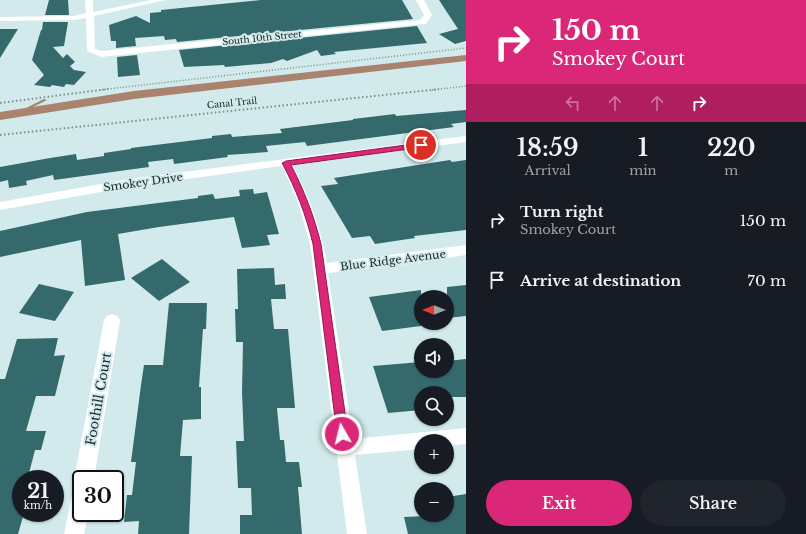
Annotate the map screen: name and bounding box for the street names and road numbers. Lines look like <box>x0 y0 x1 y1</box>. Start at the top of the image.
street label: South 10th Street <box>222 28 303 47</box>
street label: Canal Trail <box>206 94 258 111</box>
street label: Smokey Drive <box>102 170 184 194</box>
street label: Blue Ridge Avenue <box>339 247 447 273</box>
street label: Foothill Court <box>82 351 115 447</box>

